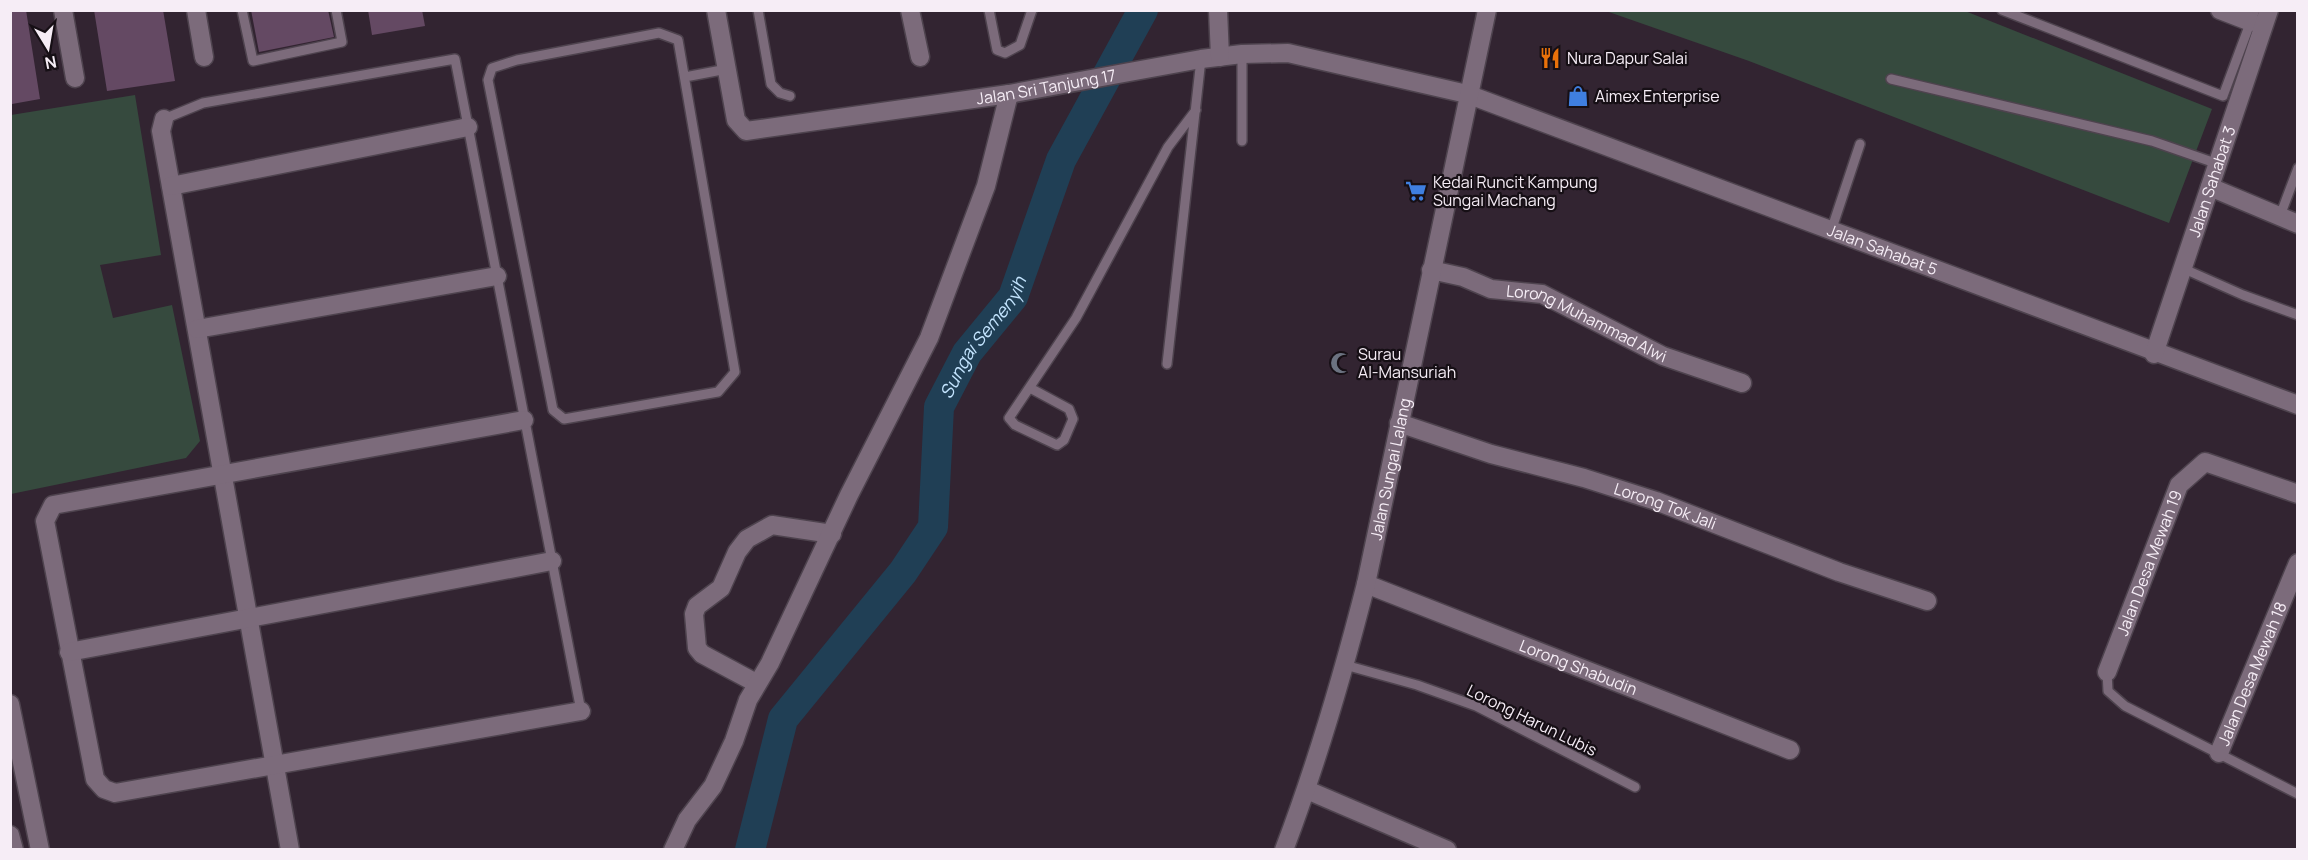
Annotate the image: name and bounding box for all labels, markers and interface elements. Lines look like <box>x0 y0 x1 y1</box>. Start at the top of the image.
north arrow <box>18 18 78 78</box>
restaurant icon: Nura Dapur Salai <box>1538 46 1562 70</box>
place label: Nura Dapur Salai <box>1567 47 1688 69</box>
text: N <box>43 51 59 75</box>
street label: Jalan Sri Tanjung 17 <box>975 64 1118 109</box>
shop icon: Aimex Enterprise <box>1566 84 1590 108</box>
place label: Aimex Enterprise <box>1595 85 1720 107</box>
street label: Jalan Sahabat 3 <box>2183 123 2240 240</box>
place label: Kedai Runcit Kampung Sungai Machang <box>1433 171 1597 211</box>
supermarket icon: Kedai Runcit Kampung Sungai Machang <box>1404 179 1428 203</box>
street label: Jalan Sahabat 5 <box>1824 219 1941 280</box>
water label: Sungai Semenyih <box>934 272 1032 402</box>
street label: Lorong Muhammad Alwi <box>1505 280 1669 367</box>
place label: Surau Al-Mansuriah <box>1358 343 1456 383</box>
mosque icon: Surau Al-Mansuriah <box>1329 351 1353 375</box>
street label: Jalan Sungai Lalang <box>1365 396 1416 542</box>
street label: Lorong Tok Jali <box>1611 477 1720 534</box>
street label: Jalan Desa Mewah 19 <box>2111 487 2187 639</box>
street label: Jalan Desa Mewah 18 <box>2212 598 2292 749</box>
street label: Lorong Shabudin <box>1516 634 1640 700</box>
street label: Lorong Harun Lubis <box>1463 679 1601 761</box>

